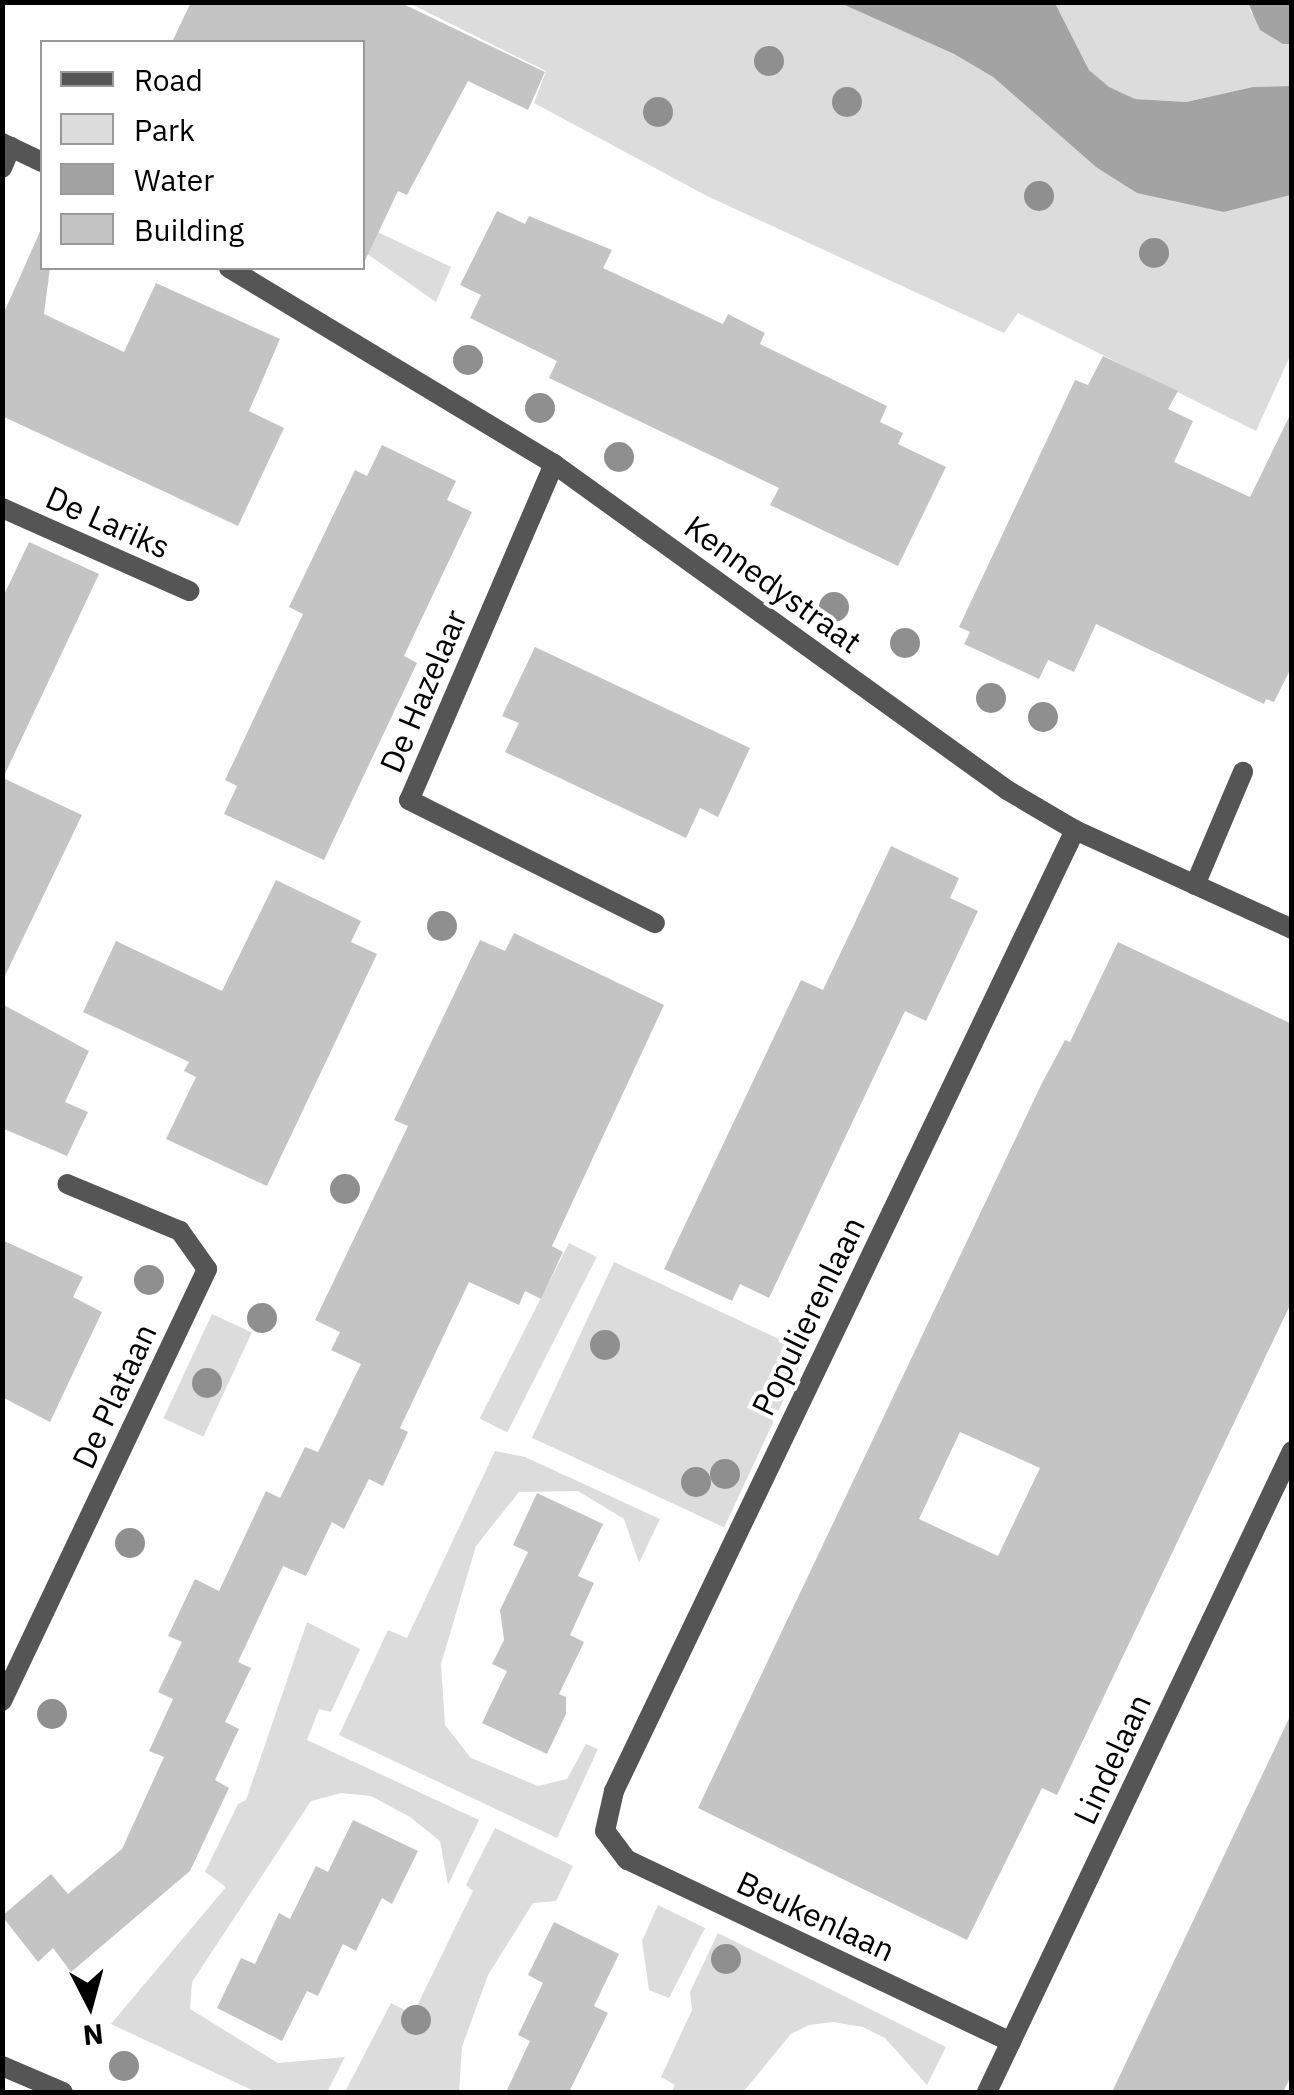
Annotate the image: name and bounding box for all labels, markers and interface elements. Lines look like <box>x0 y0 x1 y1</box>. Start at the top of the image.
legend <box>40 40 365 270</box>
text: Road <box>134 60 203 99</box>
text: Park <box>134 110 195 149</box>
text: Water <box>134 160 214 199</box>
text: Building <box>134 210 244 249</box>
street label: De Lariks <box>40 478 176 566</box>
street label: Kennedystraat <box>677 507 869 661</box>
street label: De Hazelaar <box>372 604 474 778</box>
street label: Populierenlaan <box>743 1210 873 1422</box>
street label: De Plataan <box>64 1317 164 1475</box>
street label: Lindelaan <box>1065 1688 1159 1830</box>
street label: Beukenlaan <box>731 1863 901 1969</box>
north arrow <box>40 1955 140 2055</box>
text: N <box>81 2016 105 2055</box>

